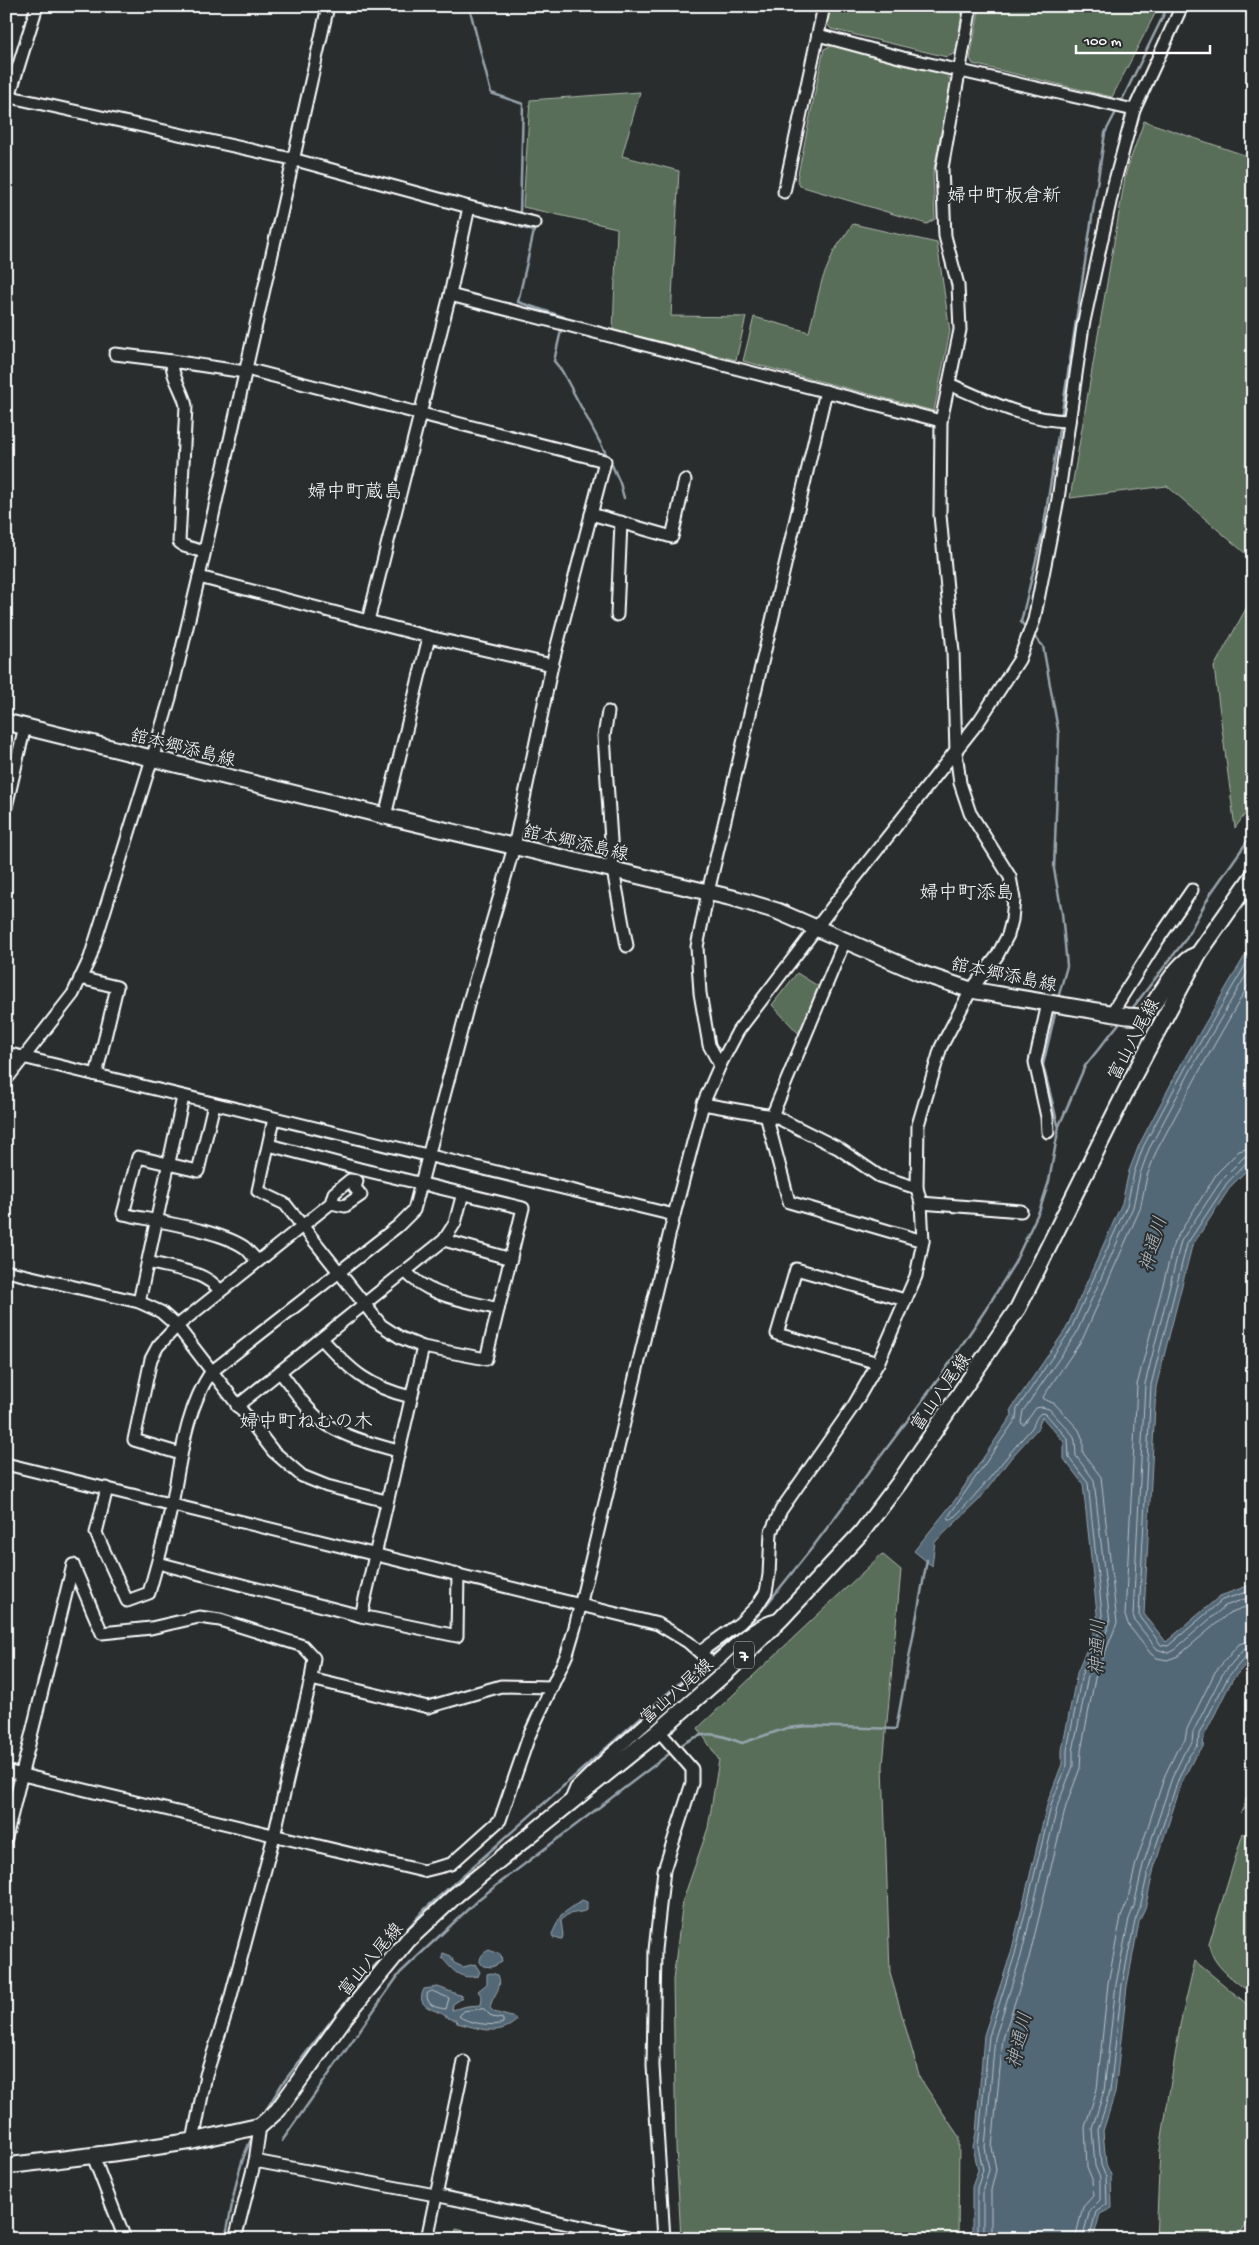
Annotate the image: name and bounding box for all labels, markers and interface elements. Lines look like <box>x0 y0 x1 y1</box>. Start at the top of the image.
scale bar <box>1076 22 1210 54</box>
text: 100 m <box>1083 33 1122 51</box>
district label: 婦中町板倉新 <box>947 185 1061 209</box>
district label: 婦中町蔵島 <box>307 481 403 505</box>
street label: 舘本郷添島線 <box>127 725 238 773</box>
street label: 舘本郷添島線 <box>520 821 631 867</box>
district label: 婦中町添島 <box>919 882 1015 906</box>
street label: 舘本郷添島線 <box>948 954 1059 998</box>
street label: 富山八尾線 <box>1104 995 1166 1085</box>
water label: 神通川 <box>1135 1214 1174 1276</box>
street label: 富山八尾線 <box>907 1350 976 1436</box>
district label: 婦中町ねむの木 <box>239 1411 373 1435</box>
water label: 神通川 <box>1086 1618 1112 1676</box>
road number: 7 <box>734 1642 754 1668</box>
street label: 富山八尾線 <box>636 1655 718 1730</box>
street label: 富山八尾線 <box>334 1919 409 2002</box>
water label: 神通川 <box>1003 2010 1039 2071</box>

